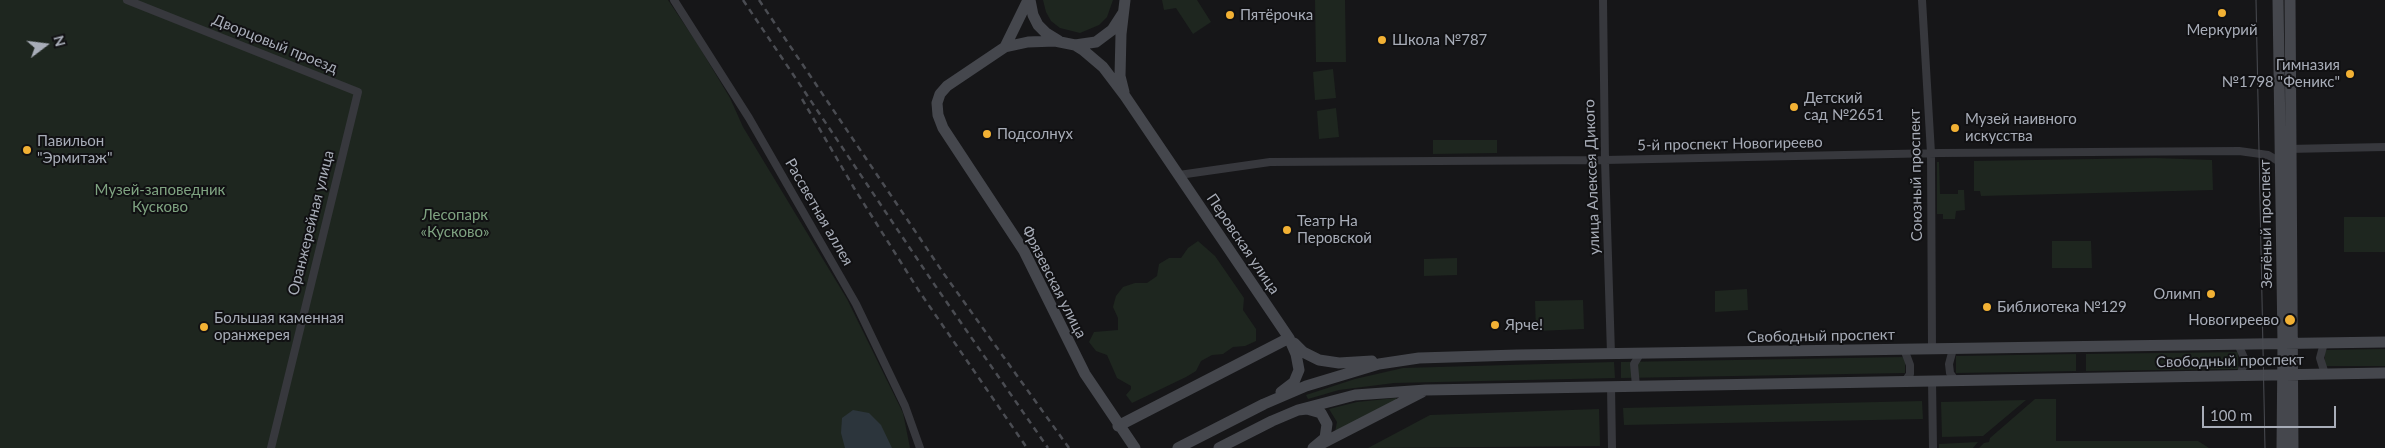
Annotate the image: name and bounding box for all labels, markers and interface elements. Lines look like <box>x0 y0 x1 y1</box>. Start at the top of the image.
place label: Пятёрочка <box>1240 6 1313 24</box>
marker: Меркурий <box>2216 7 2228 19</box>
marker: Пятёрочка <box>1224 9 1236 21</box>
street label: Дворцовый проезд <box>210 11 340 77</box>
north arrow <box>20 20 70 70</box>
place label: Меркурий <box>2186 21 2258 39</box>
place label: Школа №787 <box>1392 31 1487 49</box>
text: N <box>50 34 70 48</box>
marker: Школа №787 <box>1376 34 1388 46</box>
place label: Гимназия №1798 "Феникс" <box>2222 56 2340 91</box>
marker: Гимназия №1798 "Феникс" <box>2344 68 2356 80</box>
place label: Детский сад №2651 <box>1804 89 1884 124</box>
street label: улица Алексея Дикого <box>1580 99 1604 255</box>
marker: Детский сад №2651 <box>1788 101 1800 113</box>
street label: Союзный проспект <box>1906 109 1926 241</box>
place label: Музей наивного искусства <box>1965 110 2077 145</box>
marker: Музей наивного искусства <box>1949 122 1961 134</box>
place label: Подсолнух <box>997 125 1073 143</box>
marker: Подсолнух <box>981 128 993 140</box>
place label: Павильон "Эрмитаж" <box>37 132 112 167</box>
street label: 5-й проспект Новогиреево <box>1637 133 1823 155</box>
marker: Павильон "Эрмитаж" <box>21 144 33 156</box>
street label: Оранжерейная улица <box>284 149 338 297</box>
street label: Рассветная аллея <box>781 155 857 269</box>
street label: Зелёный проспект <box>2256 159 2276 289</box>
park label: Музей-заповедник Кусково <box>95 181 225 216</box>
street label: Перовская улица <box>1203 190 1283 298</box>
park label: Лесопарк «Кусково» <box>421 206 489 241</box>
place label: Театр На Перовской <box>1297 212 1372 247</box>
street label: Фрязевская улица <box>1018 223 1090 341</box>
marker: Театр На Перовской <box>1281 224 1293 236</box>
place label: Олимп <box>2153 285 2201 303</box>
marker: Олимп <box>2205 288 2217 300</box>
place label: Библиотека №129 <box>1997 298 2127 316</box>
marker: Библиотека №129 <box>1981 301 1993 313</box>
place label: Большая каменная оранжерея <box>214 309 344 344</box>
place label: Новогиреево <box>2188 311 2279 329</box>
marker: Новогиреево <box>2283 313 2297 327</box>
place label: Ярче! <box>1505 316 1543 334</box>
marker: Ярче! <box>1489 319 1501 331</box>
marker: Большая каменная оранжерея <box>198 321 210 333</box>
street label: Свободный проспект <box>1747 326 1895 346</box>
street label: Свободный проспект <box>2156 351 2304 371</box>
scale bar <box>2205 396 2339 428</box>
text: 100 m <box>2210 406 2252 424</box>

